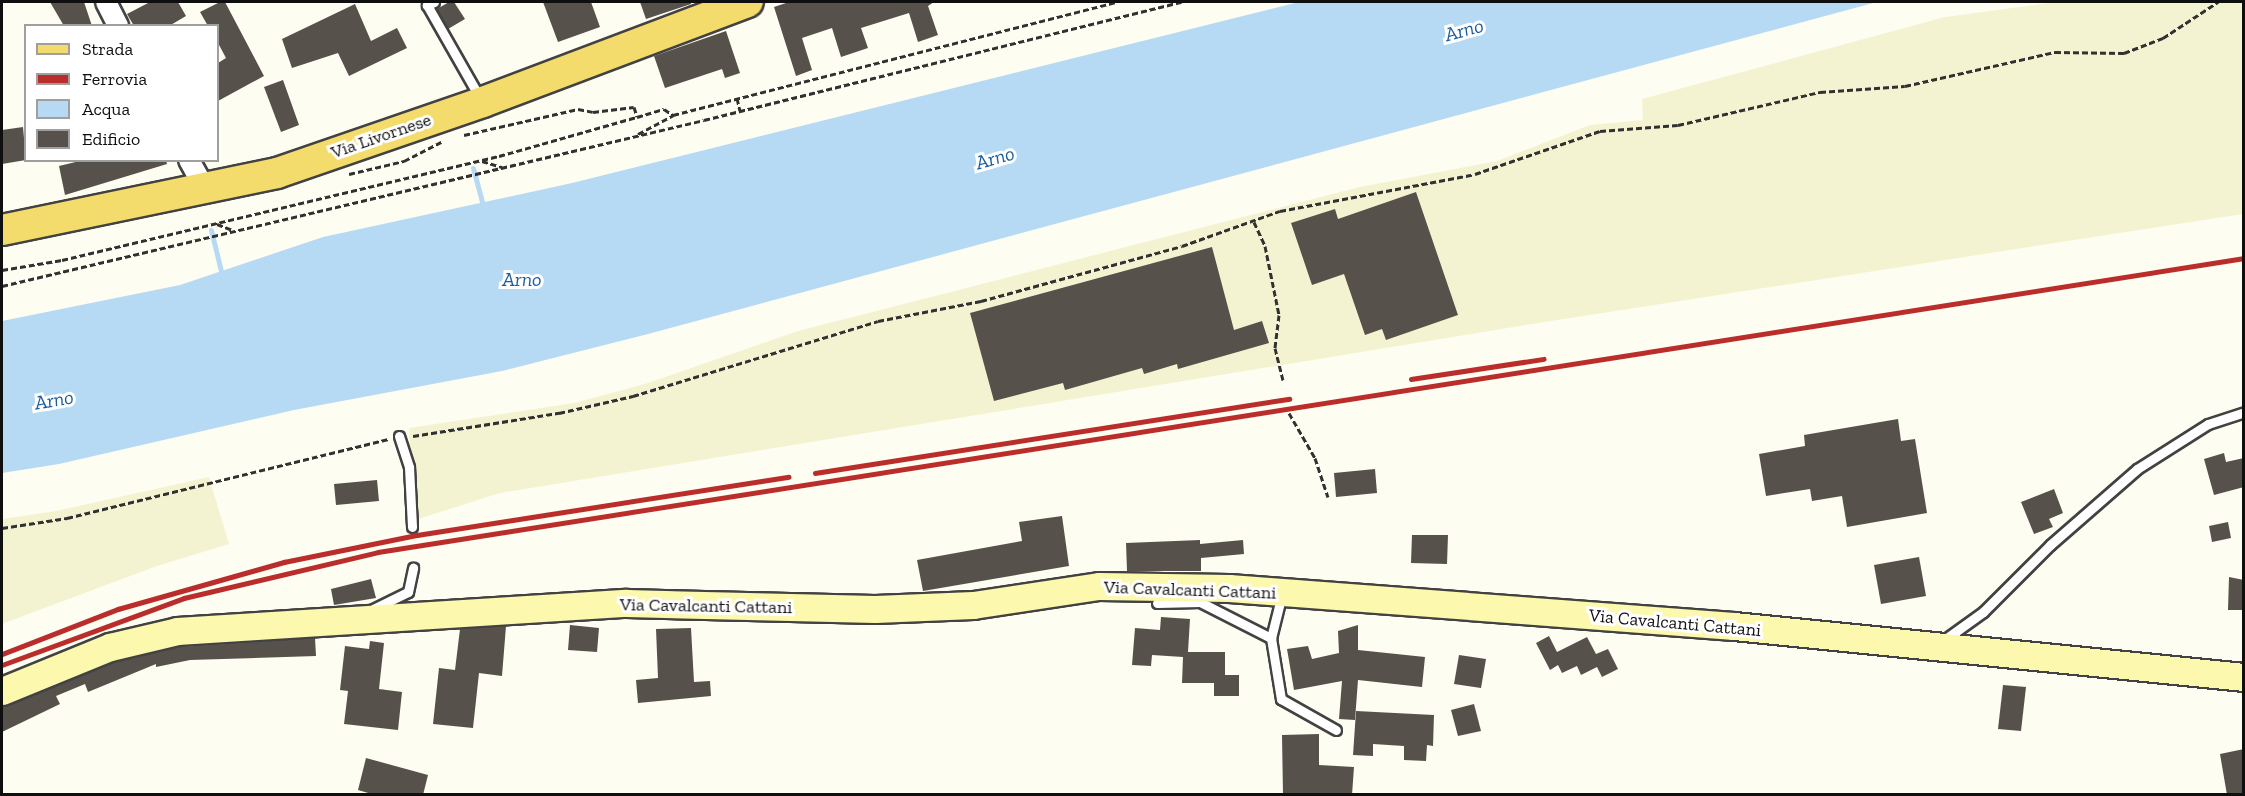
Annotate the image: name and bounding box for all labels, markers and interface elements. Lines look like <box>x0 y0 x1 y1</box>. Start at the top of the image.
water label: Arno <box>1442 13 1486 47</box>
legend <box>24 24 219 162</box>
text: Strada <box>82 38 133 60</box>
text: Ferrovia <box>82 68 147 90</box>
text: Acqua <box>82 98 130 120</box>
street label: Via Livornese <box>328 109 434 163</box>
text: Edificio <box>82 128 140 150</box>
water label: Arno <box>973 141 1017 175</box>
water label: Arno <box>502 267 542 291</box>
water label: Arno <box>32 385 76 415</box>
street label: Via Cavalcanti Cattani <box>1103 576 1277 604</box>
street label: Via Cavalcanti Cattani <box>620 594 792 618</box>
street label: Via Cavalcanti Cattani <box>1588 605 1762 641</box>

